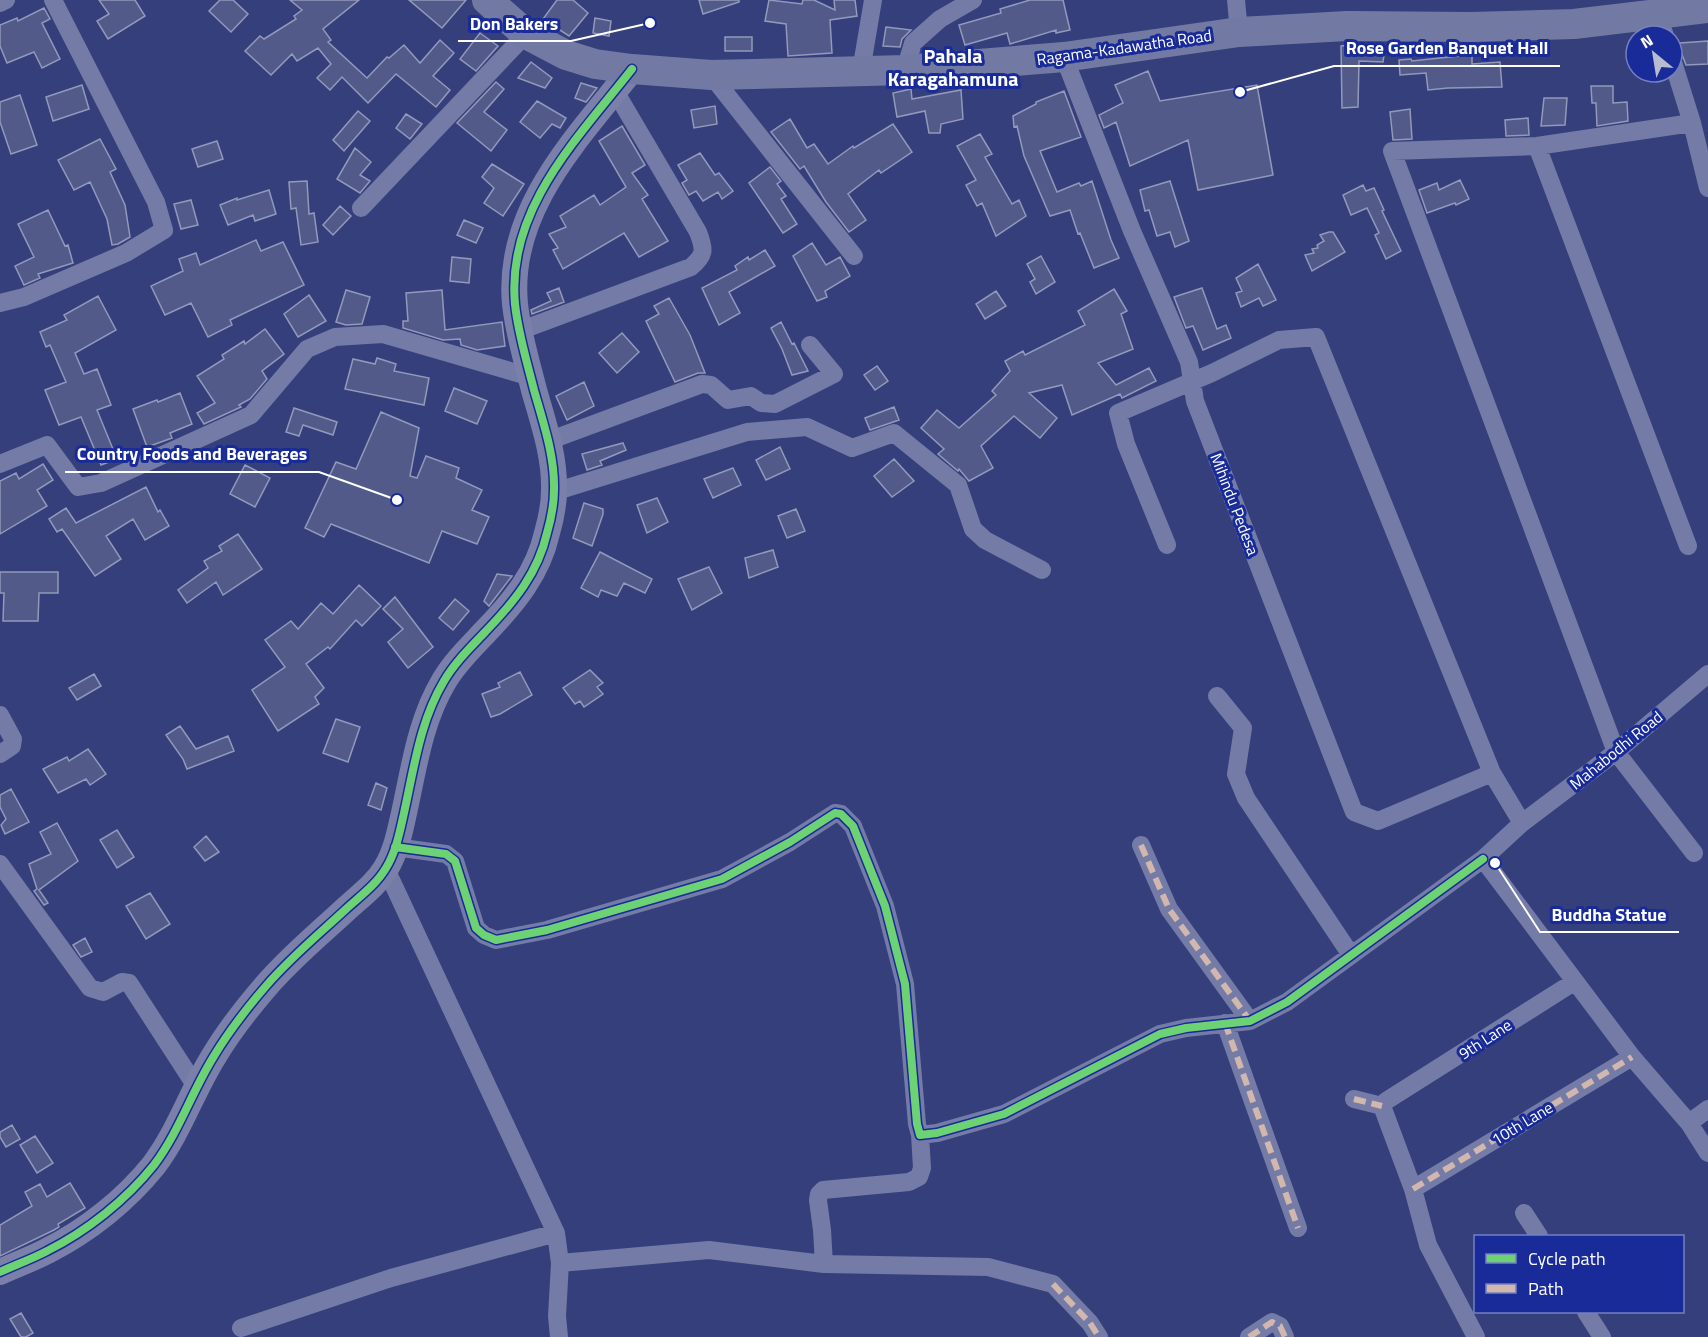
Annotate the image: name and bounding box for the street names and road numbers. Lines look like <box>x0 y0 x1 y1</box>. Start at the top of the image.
street label: Ragama-Kadawatha Road <box>1035 23 1213 71</box>
street label: Mihindu Pedesa <box>1205 449 1265 559</box>
street label: Mahabodhi Road <box>1564 705 1668 795</box>
street label: 9th Lane <box>1454 1013 1516 1065</box>
street label: 10th Lane <box>1487 1095 1557 1151</box>

